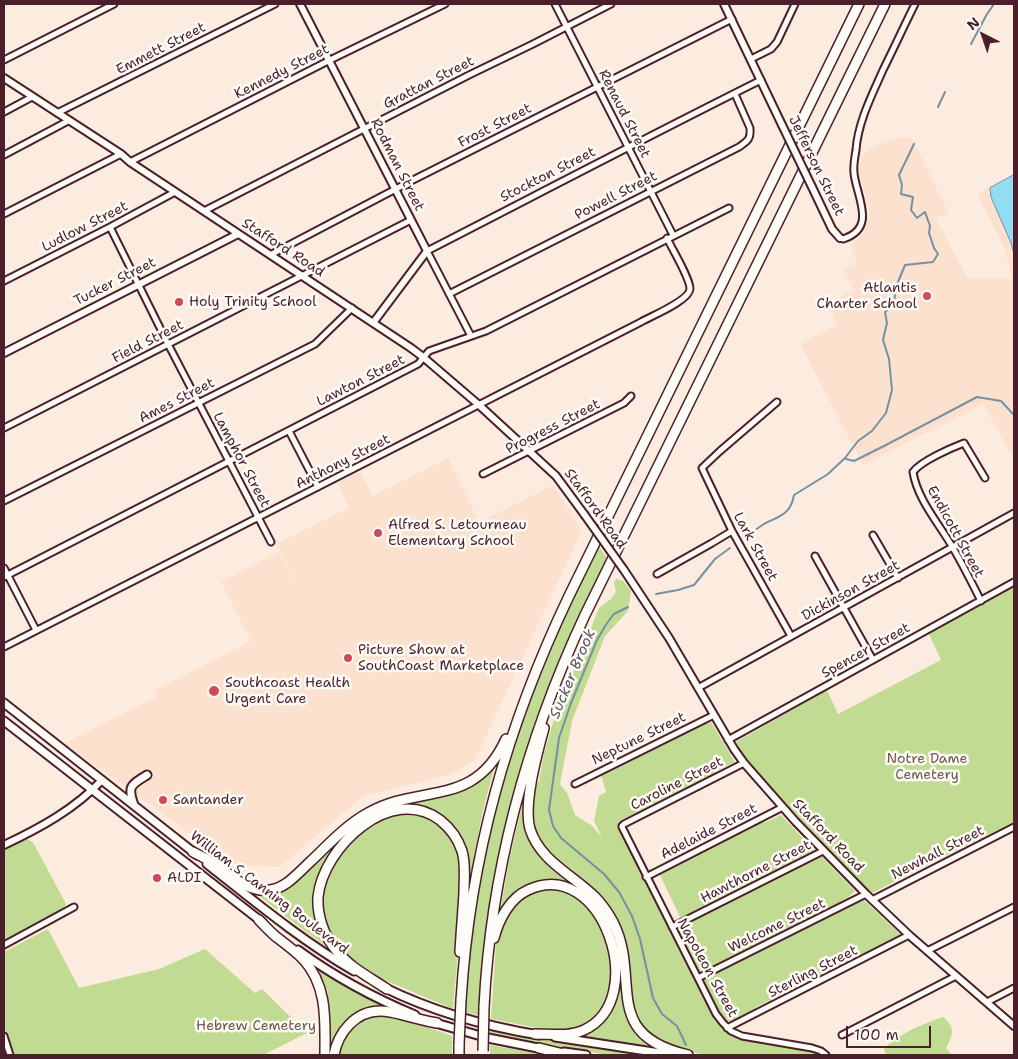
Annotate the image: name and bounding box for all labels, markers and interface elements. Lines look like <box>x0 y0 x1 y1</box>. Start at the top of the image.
north arrow <box>958 10 1008 60</box>
text: N <box>963 13 983 34</box>
street label: Emmett Street <box>113 19 209 79</box>
street label: Kennedy Street <box>232 41 332 103</box>
street label: Grattan Street <box>381 53 477 113</box>
street label: Renaud Street <box>595 67 653 161</box>
street label: Frost Street <box>455 100 535 152</box>
street label: Jefferson Street <box>785 113 847 219</box>
street label: Rodman Street <box>366 116 428 214</box>
street label: Stockton Street <box>497 144 599 206</box>
street label: Powell Street <box>572 168 660 224</box>
street label: Ludlow Street <box>39 198 131 256</box>
street label: Stafford Road <box>239 215 327 281</box>
street label: Tucker Street <box>71 254 159 310</box>
place label: Atlantis Charter School <box>817 280 917 312</box>
marker: Atlantis Charter School <box>921 290 933 302</box>
place label: Holy Trinity School <box>189 294 317 310</box>
marker: Holy Trinity School <box>173 296 185 308</box>
street label: Field Street <box>109 317 187 367</box>
street label: Lawton Street <box>314 352 408 410</box>
street label: Ames Street <box>136 375 218 427</box>
street label: Progress Street <box>503 396 603 458</box>
street label: Lamphor Street <box>209 409 273 511</box>
street label: Anthony Street <box>293 431 393 493</box>
street label: Stafford Road <box>560 466 630 552</box>
street label: Endicott Street <box>923 483 987 581</box>
street label: Lark Street <box>729 510 781 584</box>
place label: Alfred S. Letourneau Elementary School <box>388 517 527 550</box>
marker: Alfred S. Letourneau Elementary School <box>372 527 384 539</box>
street label: Dickinson Street <box>799 557 903 625</box>
street label: Spencer Street <box>819 620 913 682</box>
water label: Sucker Brook <box>546 627 600 721</box>
place label: Picture Show at SouthCoast Marketplace <box>358 642 524 674</box>
marker: Picture Show at SouthCoast Marketplace <box>342 652 354 664</box>
place label: Southcoast Health Urgent Care <box>225 675 350 708</box>
marker: Southcoast Health Urgent Care <box>207 684 221 698</box>
street label: Neptune Street <box>589 709 689 769</box>
park label: Notre Dame Cemetery <box>887 751 967 784</box>
street label: Caroline Street <box>628 753 726 815</box>
place label: Santander <box>173 792 244 808</box>
marker: Santander <box>157 794 169 806</box>
street label: Stafford Road <box>789 796 867 876</box>
street label: Adelaide Street <box>658 800 760 864</box>
street label: Newhall Street <box>889 822 987 884</box>
street label: William S Canning Boulevard <box>186 828 352 958</box>
street label: Hawthorne Street <box>698 837 814 907</box>
place label: ALDI <box>167 870 201 886</box>
marker: ALDI <box>151 872 163 884</box>
street label: Welcome Street <box>726 895 828 957</box>
street label: Napoleon Street <box>673 916 741 1020</box>
street label: Sterling Street <box>765 942 861 1002</box>
scale bar <box>848 1016 933 1048</box>
park label: Hebrew Cemetery <box>196 1018 316 1034</box>
text: 100 m <box>854 1025 899 1045</box>

